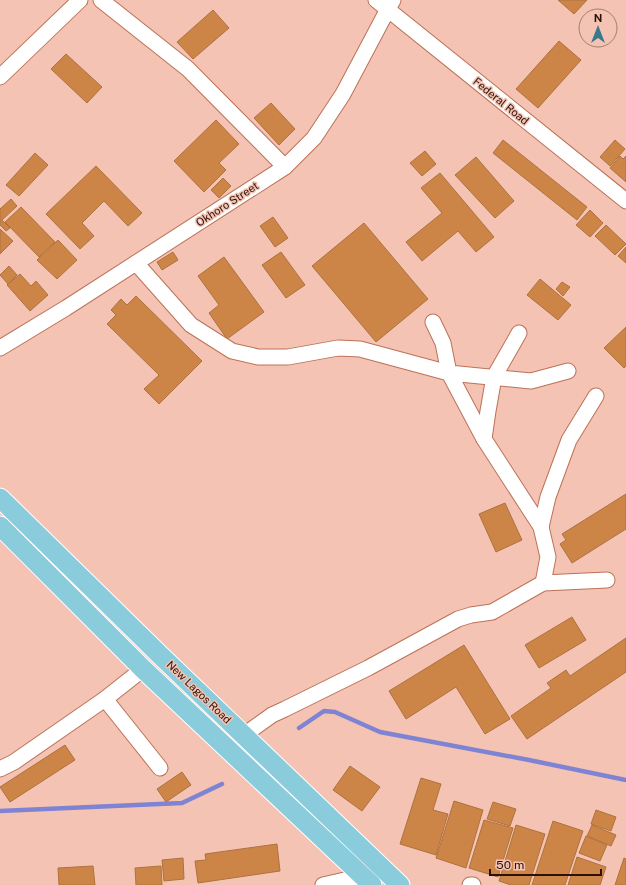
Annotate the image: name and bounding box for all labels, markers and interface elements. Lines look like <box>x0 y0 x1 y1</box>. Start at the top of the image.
north arrow <box>578 8 618 48</box>
text: N <box>594 12 602 24</box>
street label: Federal Road <box>471 75 531 127</box>
street label: Okhoro Street <box>194 179 260 229</box>
street label: New Lagos Road <box>164 658 234 726</box>
scale bar <box>490 851 601 877</box>
text: 50 m <box>496 858 524 872</box>

